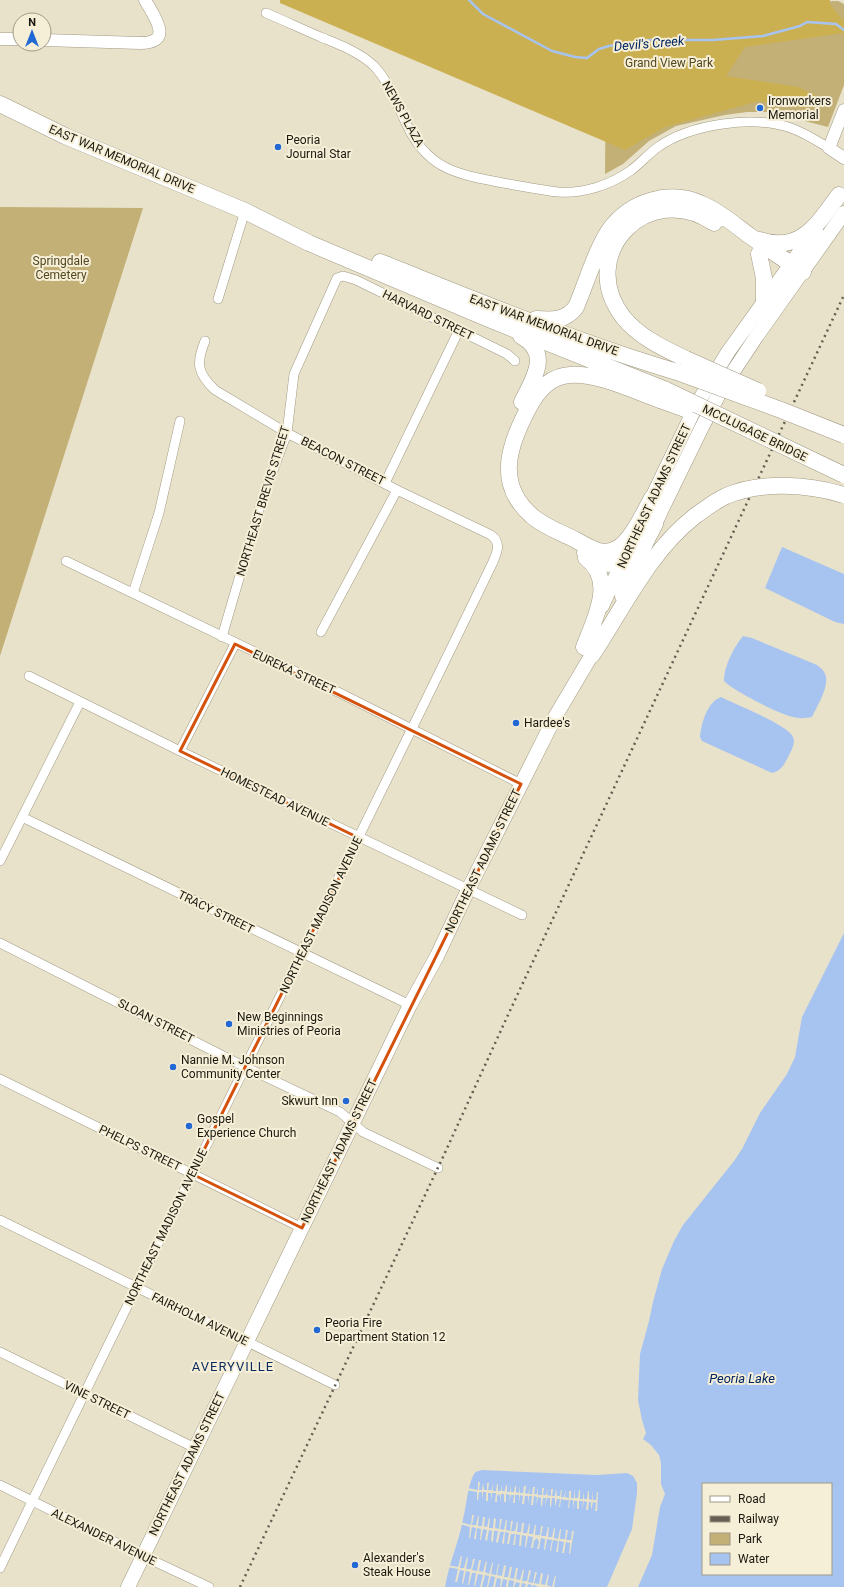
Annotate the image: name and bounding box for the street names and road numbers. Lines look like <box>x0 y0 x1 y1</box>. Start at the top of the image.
street label: NEWS PLAZA <box>379 79 427 150</box>
street label: EAST WAR MEMORIAL DRIVE <box>47 122 197 196</box>
street label: HARVARD STREET <box>380 287 476 343</box>
street label: EAST WAR MEMORIAL DRIVE <box>468 292 620 359</box>
street label: MCCLUGAGE BRIDGE <box>700 402 810 465</box>
street label: NORTHEAST ADAMS STREET <box>614 422 694 570</box>
street label: NORTHEAST BREVIS STREET <box>233 424 293 578</box>
street label: BEACON STREET <box>299 434 387 488</box>
street label: EUREKA STREET <box>250 647 338 697</box>
street label: HOMESTEAD AVENUE <box>219 765 332 829</box>
street label: NORTHEAST ADAMS STREET <box>442 787 524 935</box>
street label: NORTHEAST MADISON AVENUE <box>277 834 365 996</box>
street label: TRACY STREET <box>176 888 256 936</box>
street label: SLOAN STREET <box>116 996 196 1046</box>
street label: NORTHEAST ADAMS STREET <box>298 1077 380 1225</box>
street label: PHELPS STREET <box>97 1122 183 1174</box>
street label: NORTHEAST MADISON AVENUE <box>122 1146 210 1308</box>
street label: FAIRHOLM AVENUE <box>149 1290 251 1349</box>
street label: VINE STREET <box>62 1378 132 1422</box>
street label: NORTHEAST ADAMS STREET <box>146 1390 228 1538</box>
street label: ALEXANDER AVENUE <box>49 1505 159 1569</box>

